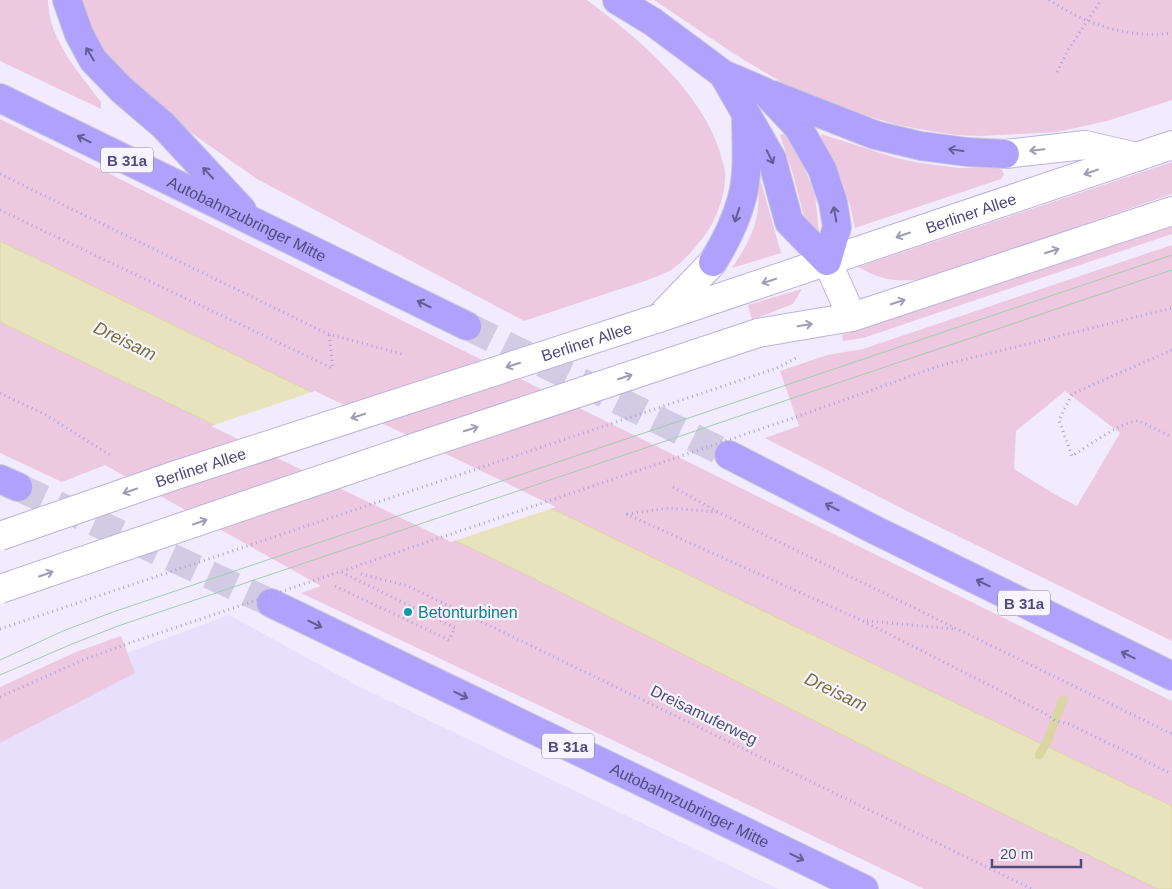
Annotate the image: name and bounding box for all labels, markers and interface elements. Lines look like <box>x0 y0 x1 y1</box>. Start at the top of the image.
one-way arrow <box>84 47 94 61</box>
one-way arrow <box>76 133 91 143</box>
one-way arrow <box>948 145 964 155</box>
one-way arrow <box>1029 145 1045 155</box>
road number: B 31a <box>101 148 153 172</box>
one-way arrow <box>765 149 775 164</box>
one-way arrow <box>202 167 214 180</box>
one-way arrow <box>1083 168 1099 178</box>
street label: Autobahnzubringer Mitte <box>165 173 329 265</box>
street label: Berliner Allee <box>923 190 1018 236</box>
one-way arrow <box>731 206 741 222</box>
one-way arrow <box>830 206 839 222</box>
one-way arrow <box>896 231 912 240</box>
one-way arrow <box>1044 245 1060 255</box>
one-way arrow <box>761 276 777 286</box>
one-way arrow <box>890 297 905 306</box>
one-way arrow <box>416 299 431 309</box>
water label: Dreisam <box>90 317 160 365</box>
street label: Berliner Allee <box>539 319 634 364</box>
one-way arrow <box>796 320 812 330</box>
one-way arrow <box>505 361 521 371</box>
one-way arrow <box>617 372 633 382</box>
one-way arrow <box>351 411 367 421</box>
one-way arrow <box>463 423 479 433</box>
street label: Berliner Allee <box>153 444 248 490</box>
one-way arrow <box>123 487 138 496</box>
one-way arrow <box>825 502 840 511</box>
one-way arrow <box>192 516 208 526</box>
one-way arrow <box>38 568 54 578</box>
one-way arrow <box>975 577 990 587</box>
road number: B 31a <box>998 590 1050 616</box>
place label: Betonturbinen <box>418 604 518 621</box>
marker: Betonturbinen <box>402 606 414 618</box>
one-way arrow <box>307 620 322 630</box>
one-way arrow <box>1121 649 1136 659</box>
water label: Dreisam <box>801 668 871 716</box>
street label: Dreisamuferweg <box>648 682 760 748</box>
one-way arrow <box>454 690 469 700</box>
road number: B 31a <box>542 734 594 758</box>
street label: Autobahnzubringer Mitte <box>608 759 772 851</box>
scale bar <box>992 836 1081 868</box>
text: 20 m <box>1000 845 1033 862</box>
one-way arrow <box>789 852 804 862</box>

